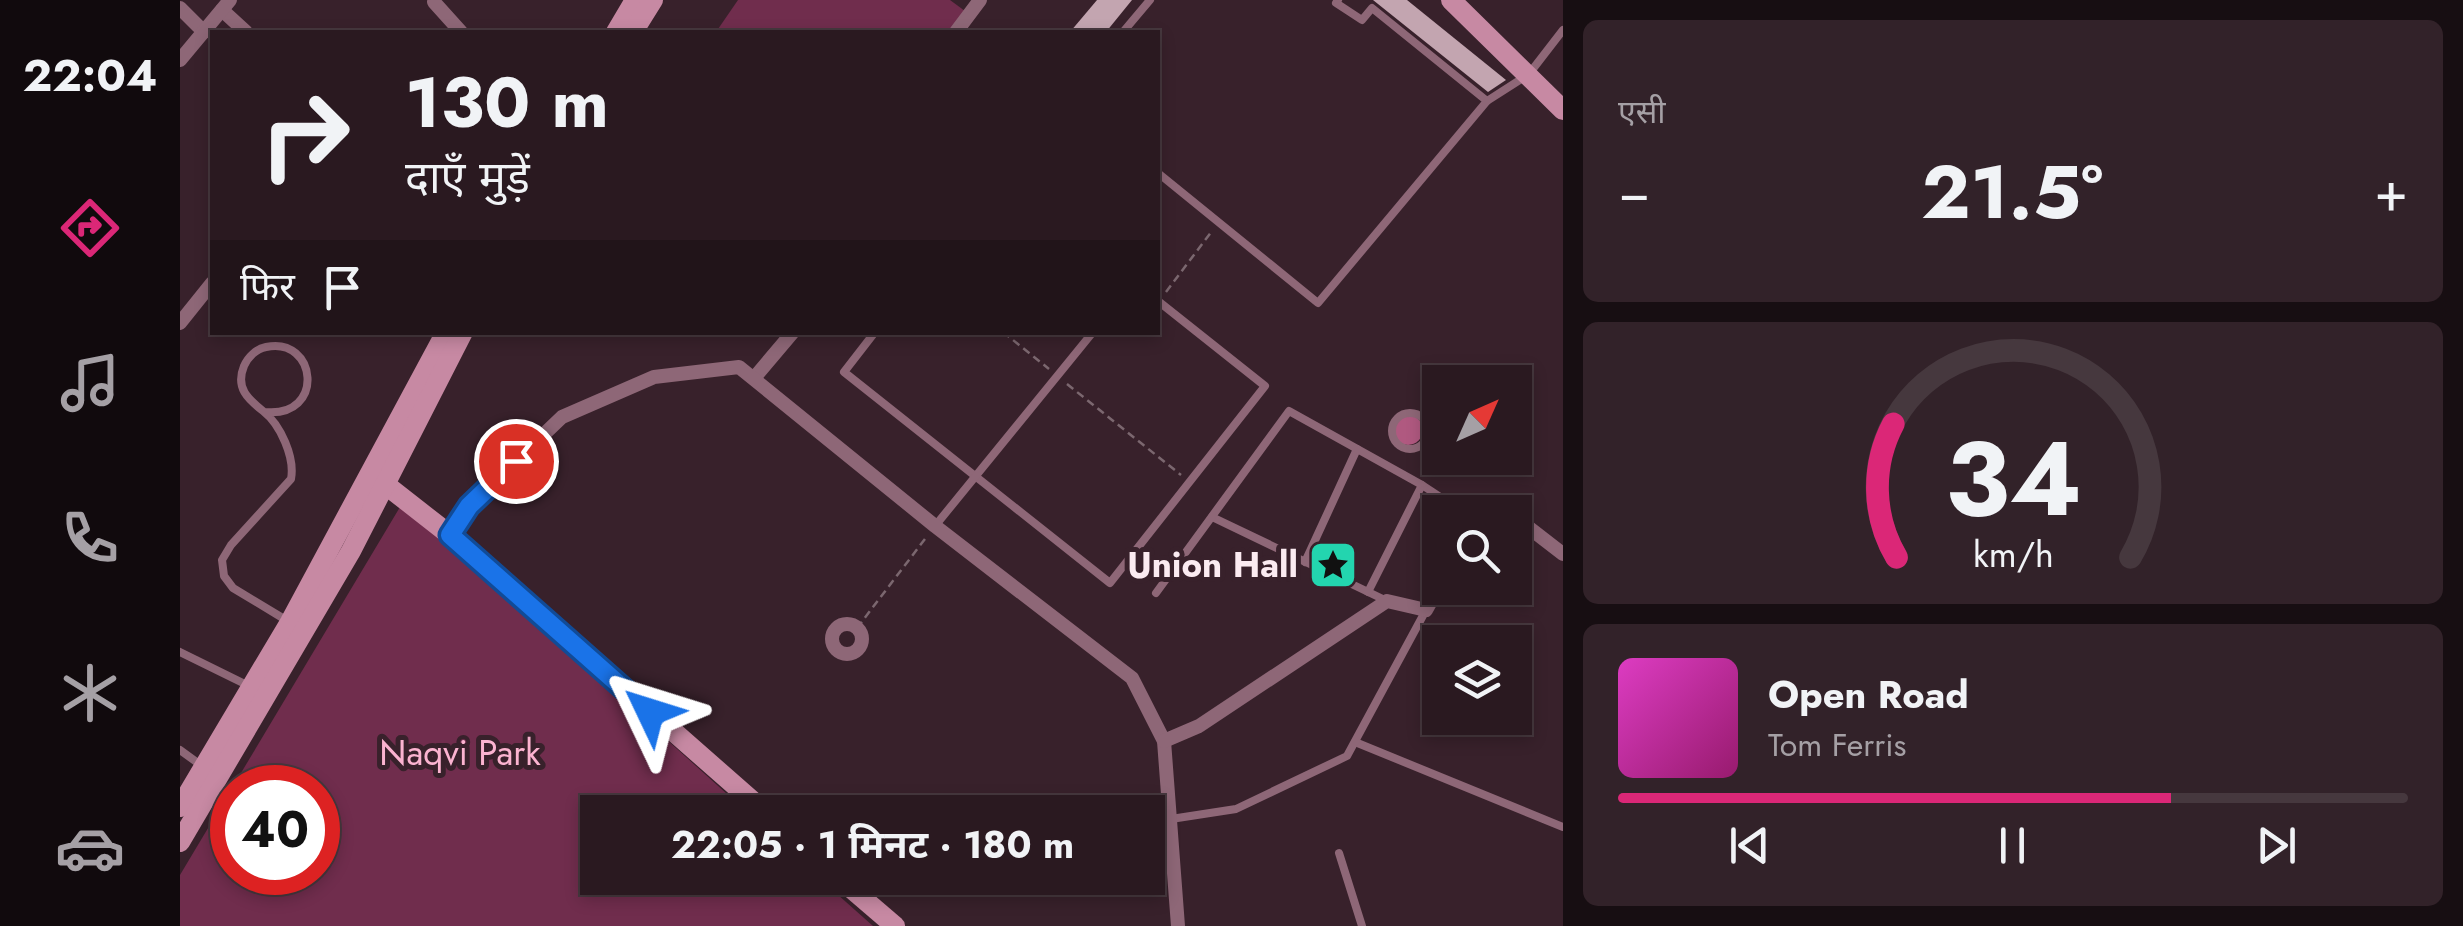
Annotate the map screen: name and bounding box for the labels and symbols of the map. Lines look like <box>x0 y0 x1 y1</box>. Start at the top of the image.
north arrow <box>1422 365 1532 475</box>
pin <box>474 419 559 504</box>
place icon: Union Hall <box>1307 539 1359 591</box>
place label: Union Hall <box>1127 540 1298 590</box>
position arrow <box>598 660 702 764</box>
park label: Naqvi Park <box>379 728 541 778</box>
speed limit sign: 40 <box>210 765 340 895</box>

